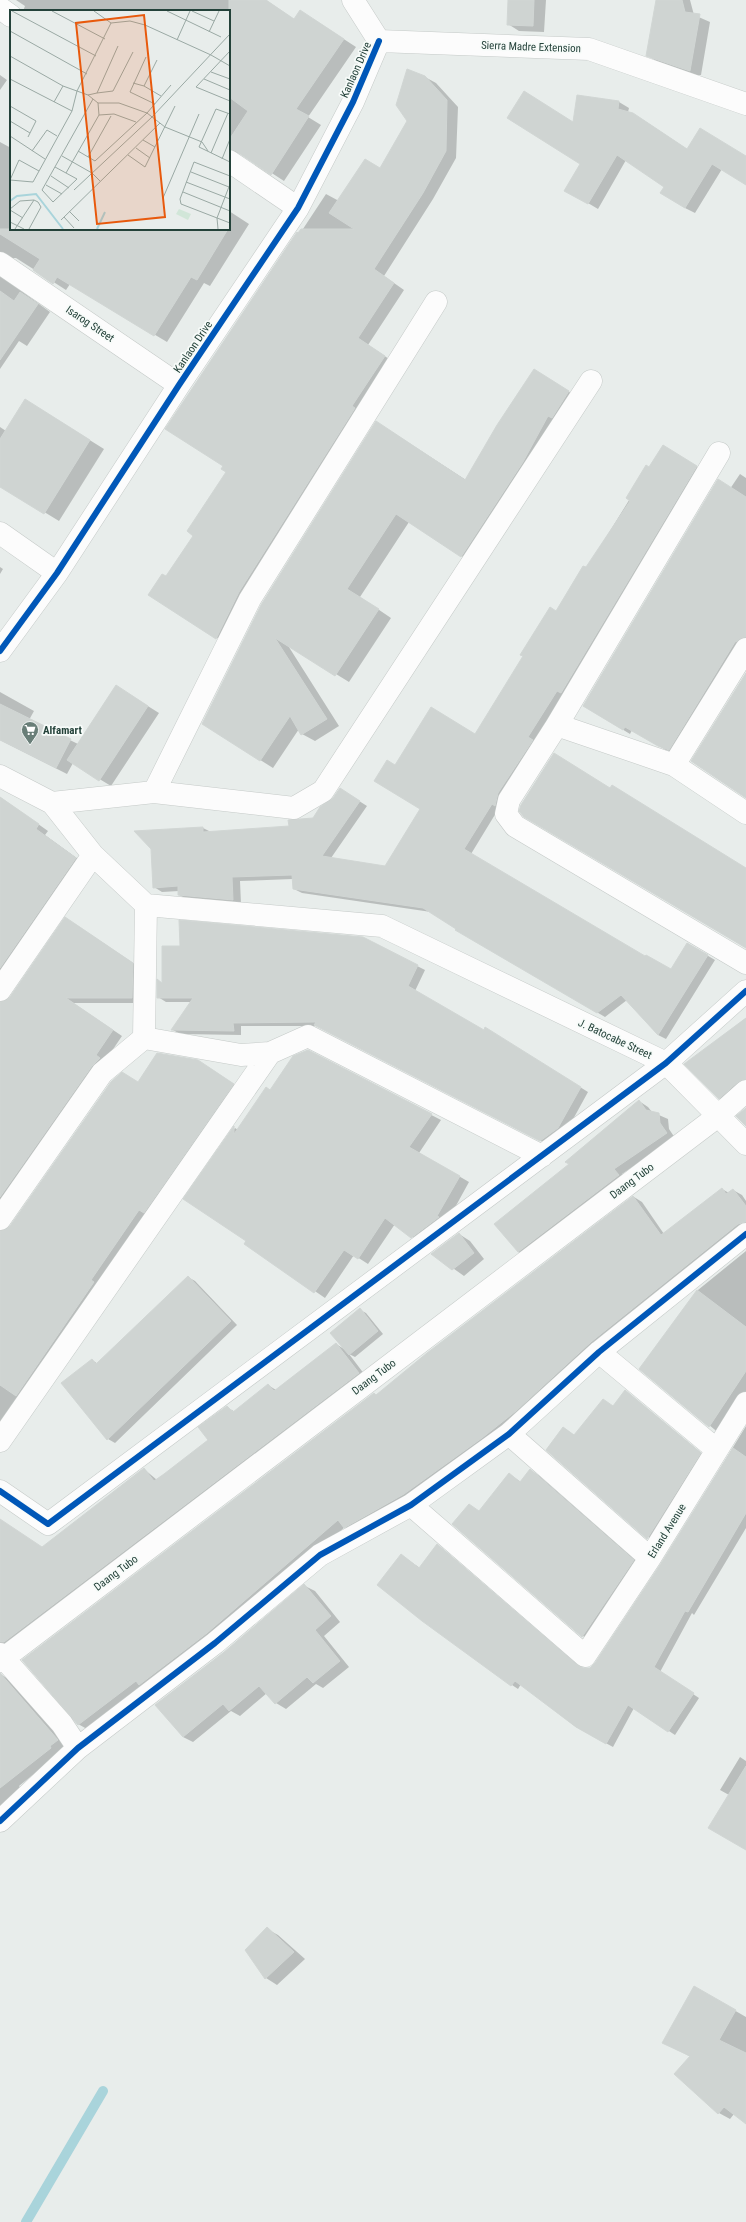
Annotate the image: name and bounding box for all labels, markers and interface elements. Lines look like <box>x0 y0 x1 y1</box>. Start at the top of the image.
inset map <box>10 10 230 230</box>
street label: Sierra Madre Extension <box>481 39 581 55</box>
street label: Kanlaon Drive <box>338 40 374 100</box>
street label: Isarog Street <box>63 303 117 345</box>
street label: Kanlaon Drive <box>171 319 215 375</box>
supermarket icon: Alfamart <box>20 720 40 745</box>
place label: Alfamart <box>43 724 82 737</box>
street label: J. Batocabe Street <box>576 1016 654 1062</box>
street label: Daang Tubo <box>608 1160 657 1202</box>
street label: Daang Tubo <box>350 1356 399 1398</box>
street label: Erland Avenue <box>645 1501 689 1561</box>
street label: Daang Tubo <box>92 1552 141 1594</box>

